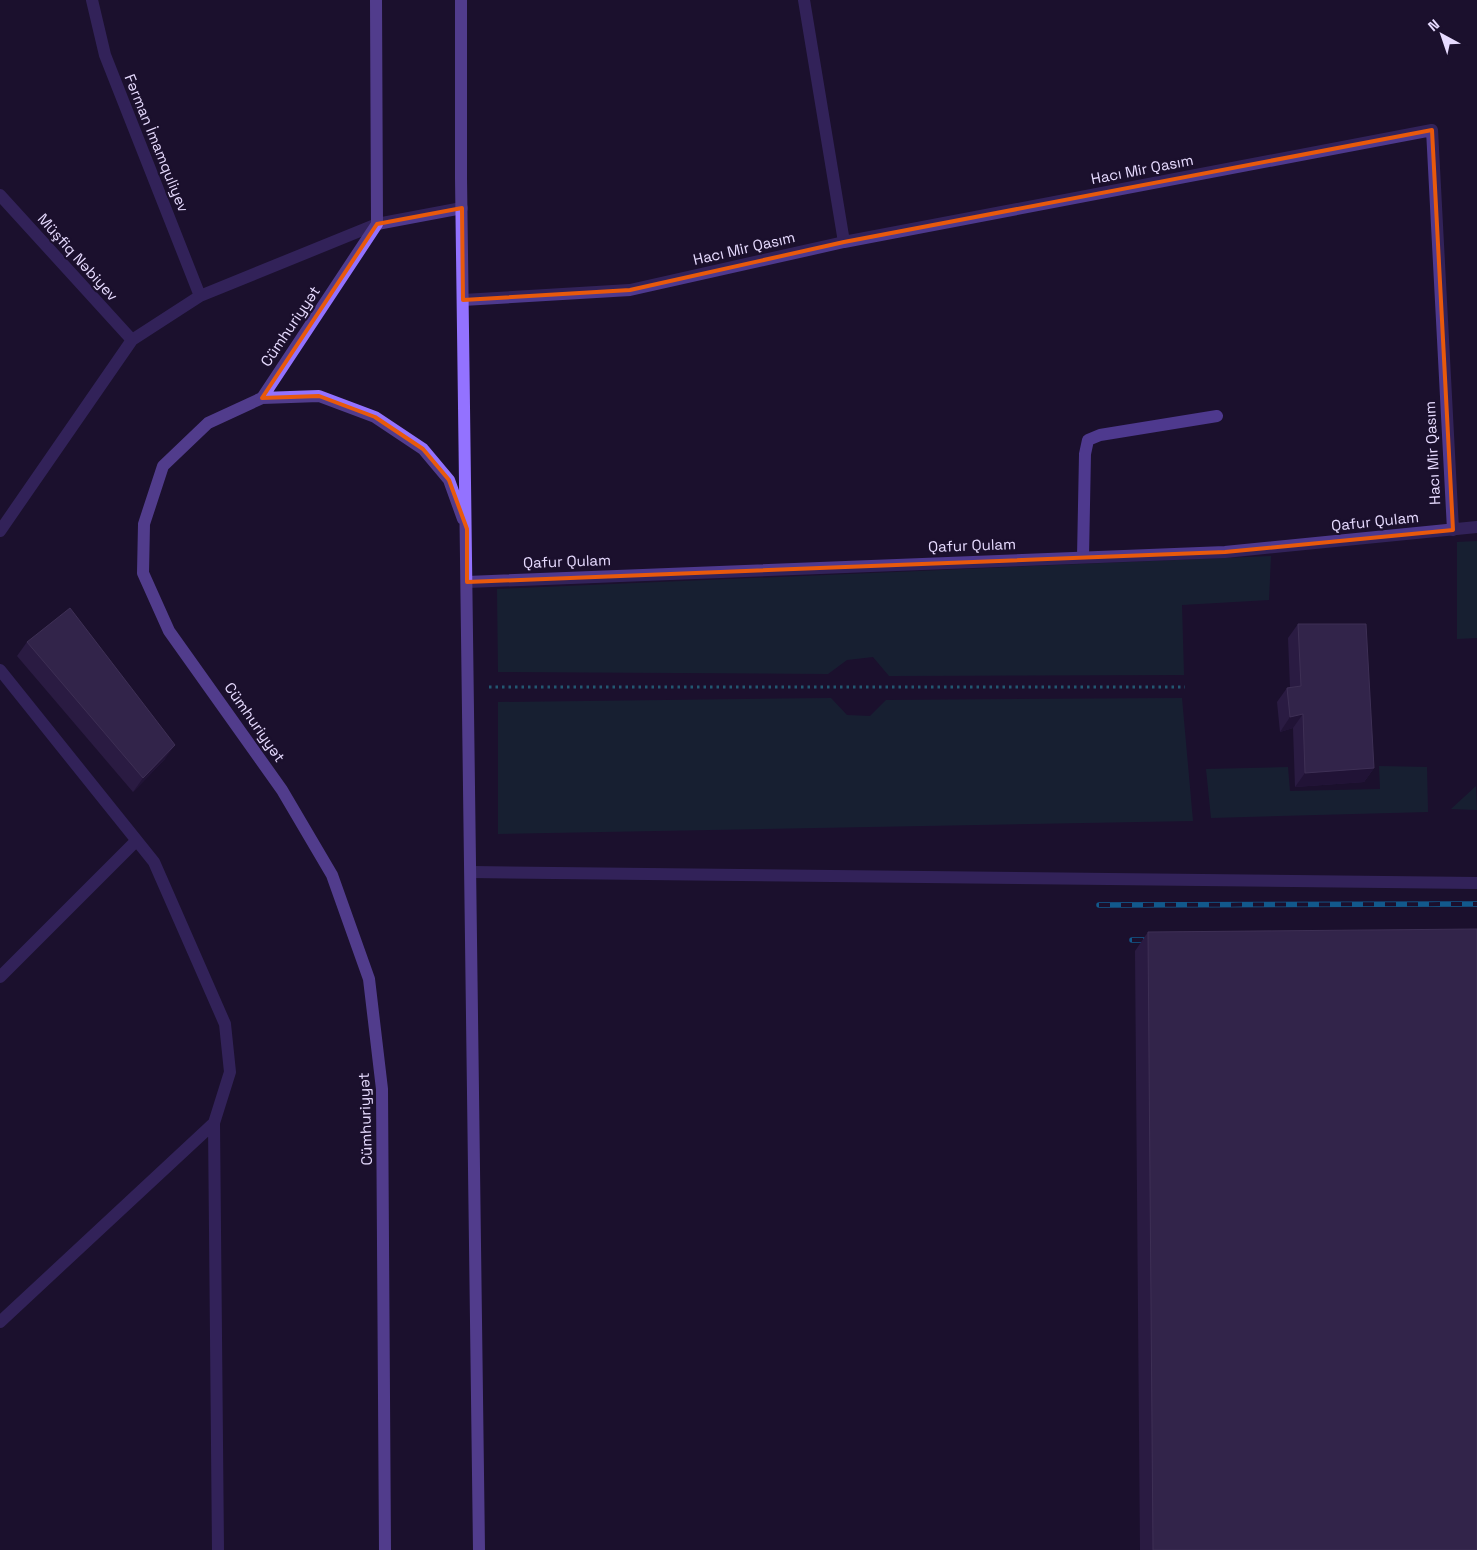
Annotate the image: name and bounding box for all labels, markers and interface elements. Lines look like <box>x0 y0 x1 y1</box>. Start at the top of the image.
north arrow <box>1417 10 1467 60</box>
text: N <box>1424 15 1443 35</box>
street label: Fərman İmamquliyev <box>121 71 193 215</box>
street label: Hacı Mir Qasım <box>1089 150 1195 188</box>
street label: Müşfiq Nəbiyev <box>34 209 122 305</box>
street label: Hacı Mir Qasım <box>691 227 797 269</box>
street label: Cümhuriyyət <box>256 282 324 370</box>
street label: Hacı Mir Qasım <box>1420 401 1444 505</box>
street label: Qafur Qulam <box>1330 507 1420 535</box>
street label: Qafur Qulam <box>928 534 1016 556</box>
street label: Qafur Qulam <box>523 550 611 572</box>
street label: Cümhuriyyət <box>221 678 290 766</box>
street label: Cümhuriyyət <box>354 1072 376 1166</box>

